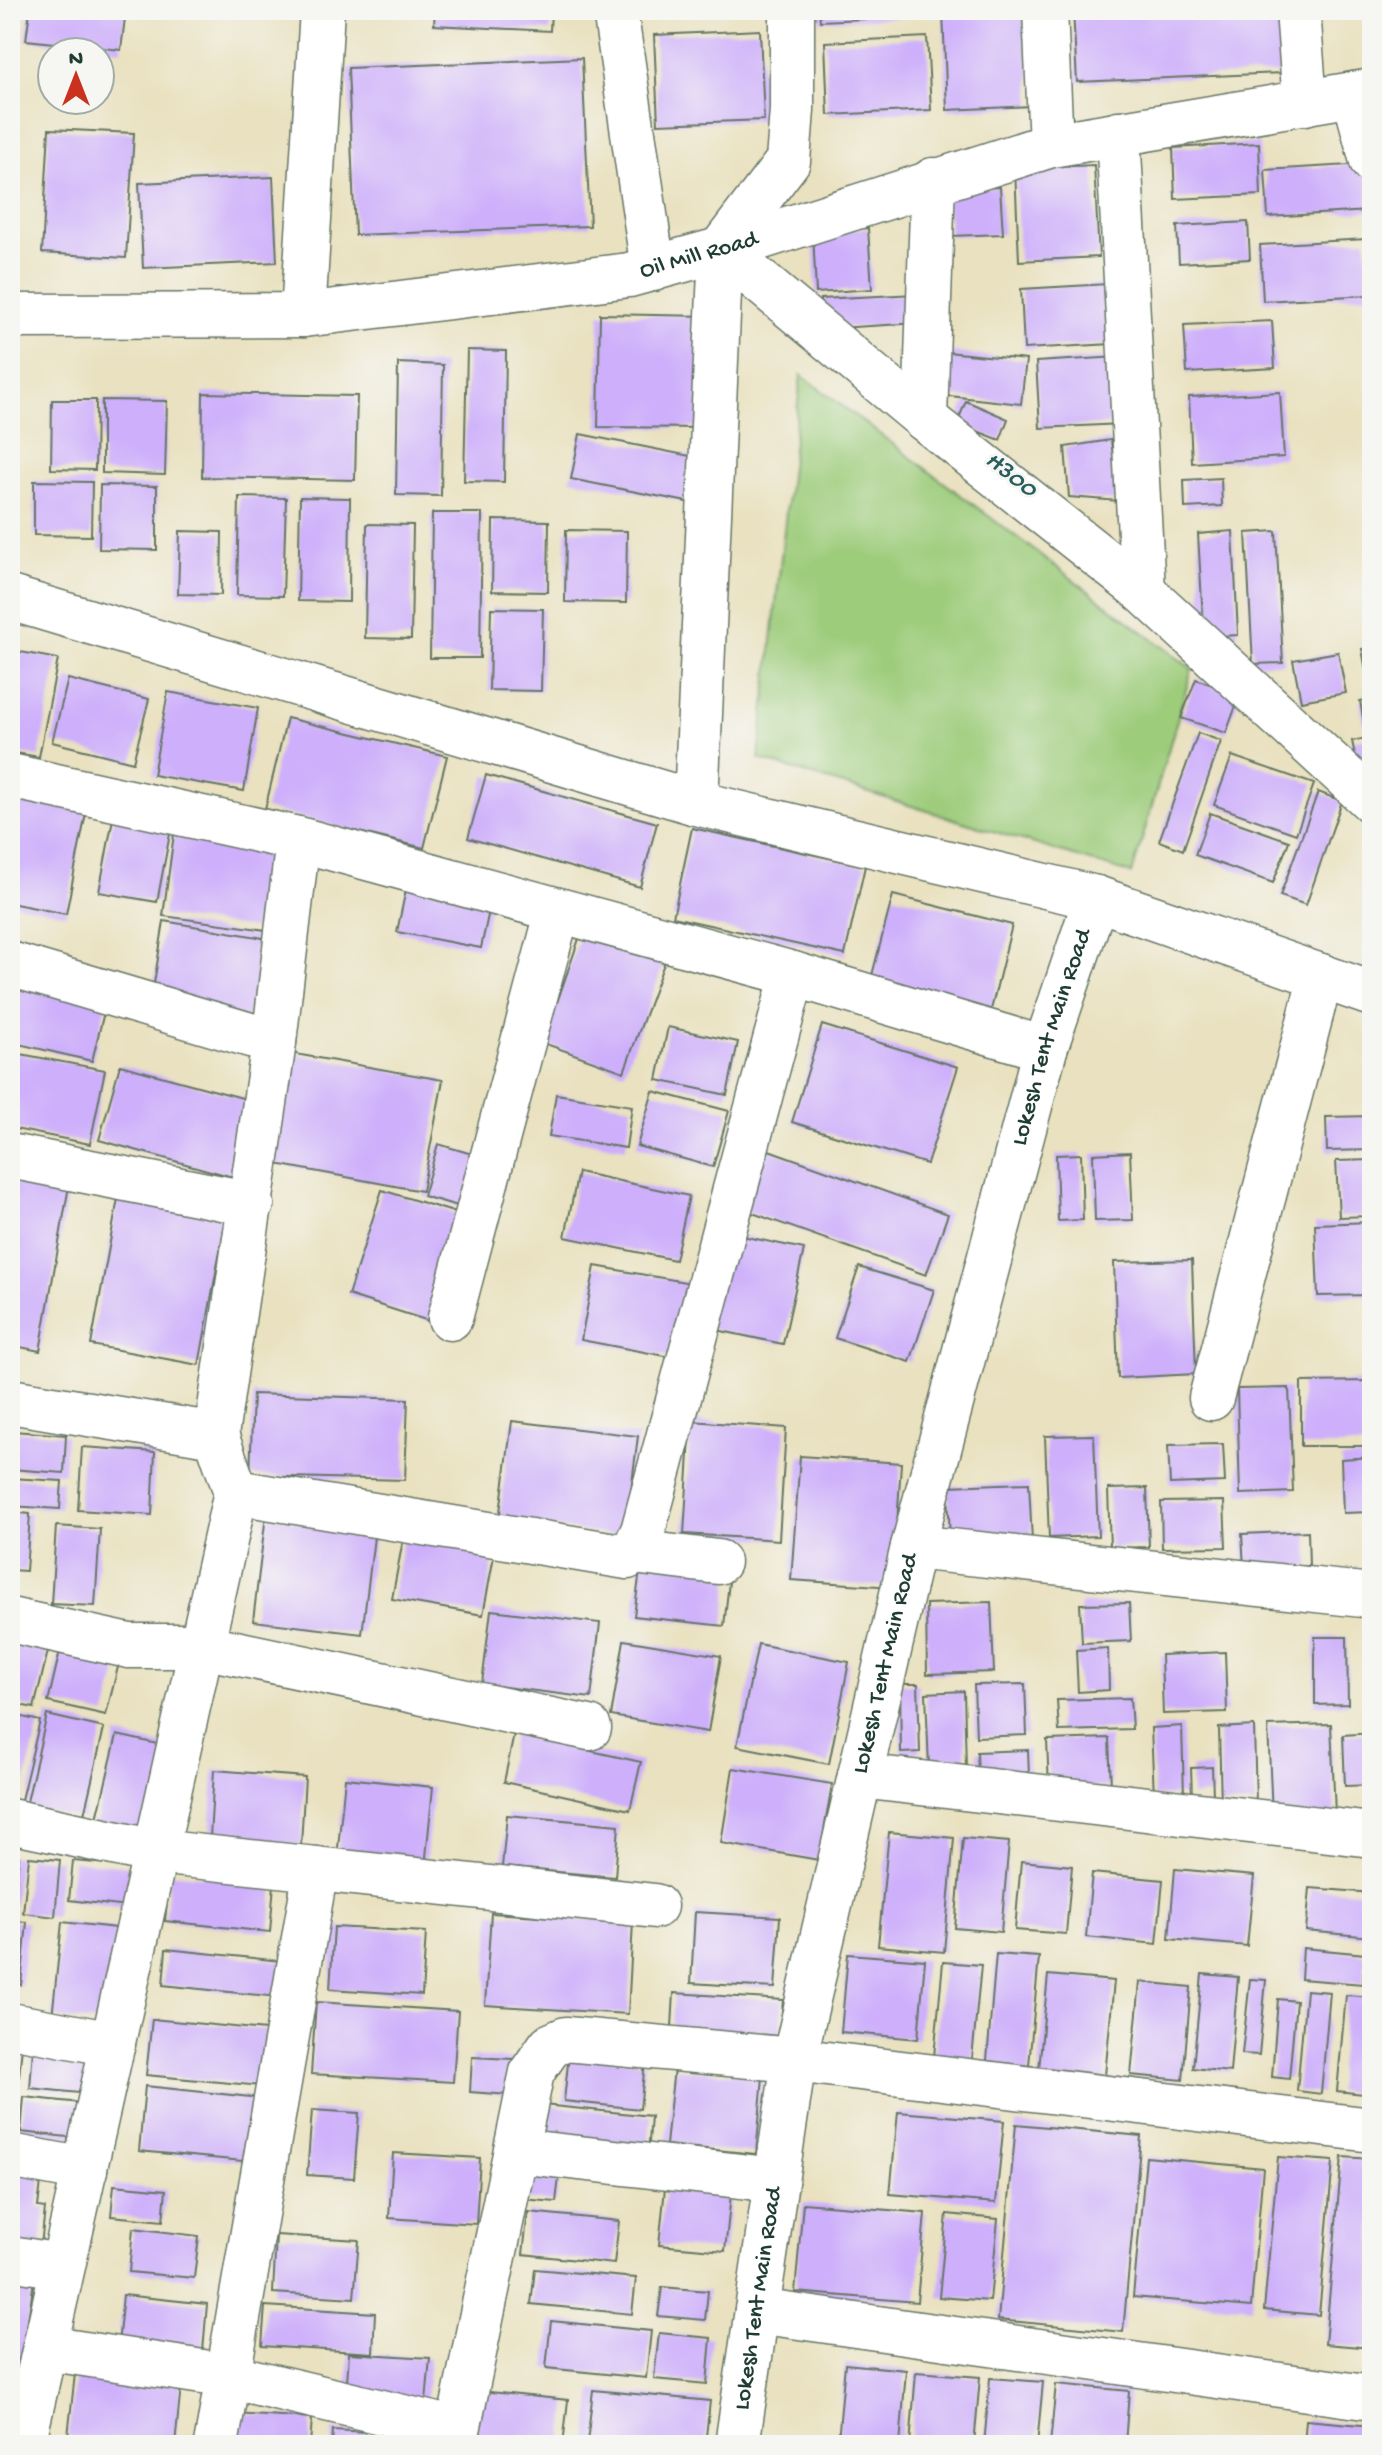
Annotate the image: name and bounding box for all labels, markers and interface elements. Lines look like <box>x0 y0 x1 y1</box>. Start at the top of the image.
north arrow <box>36 36 116 116</box>
text: N <box>69 47 83 73</box>
street label: Oil Mill Road <box>637 224 763 286</box>
water label: H300 <box>978 446 1043 507</box>
street label: Lokesh Tent Main Road <box>1005 924 1100 1149</box>
street label: Lokesh Tent Main Road <box>846 1549 926 1777</box>
street label: Lokesh Tent Main Road <box>728 2183 790 2412</box>

